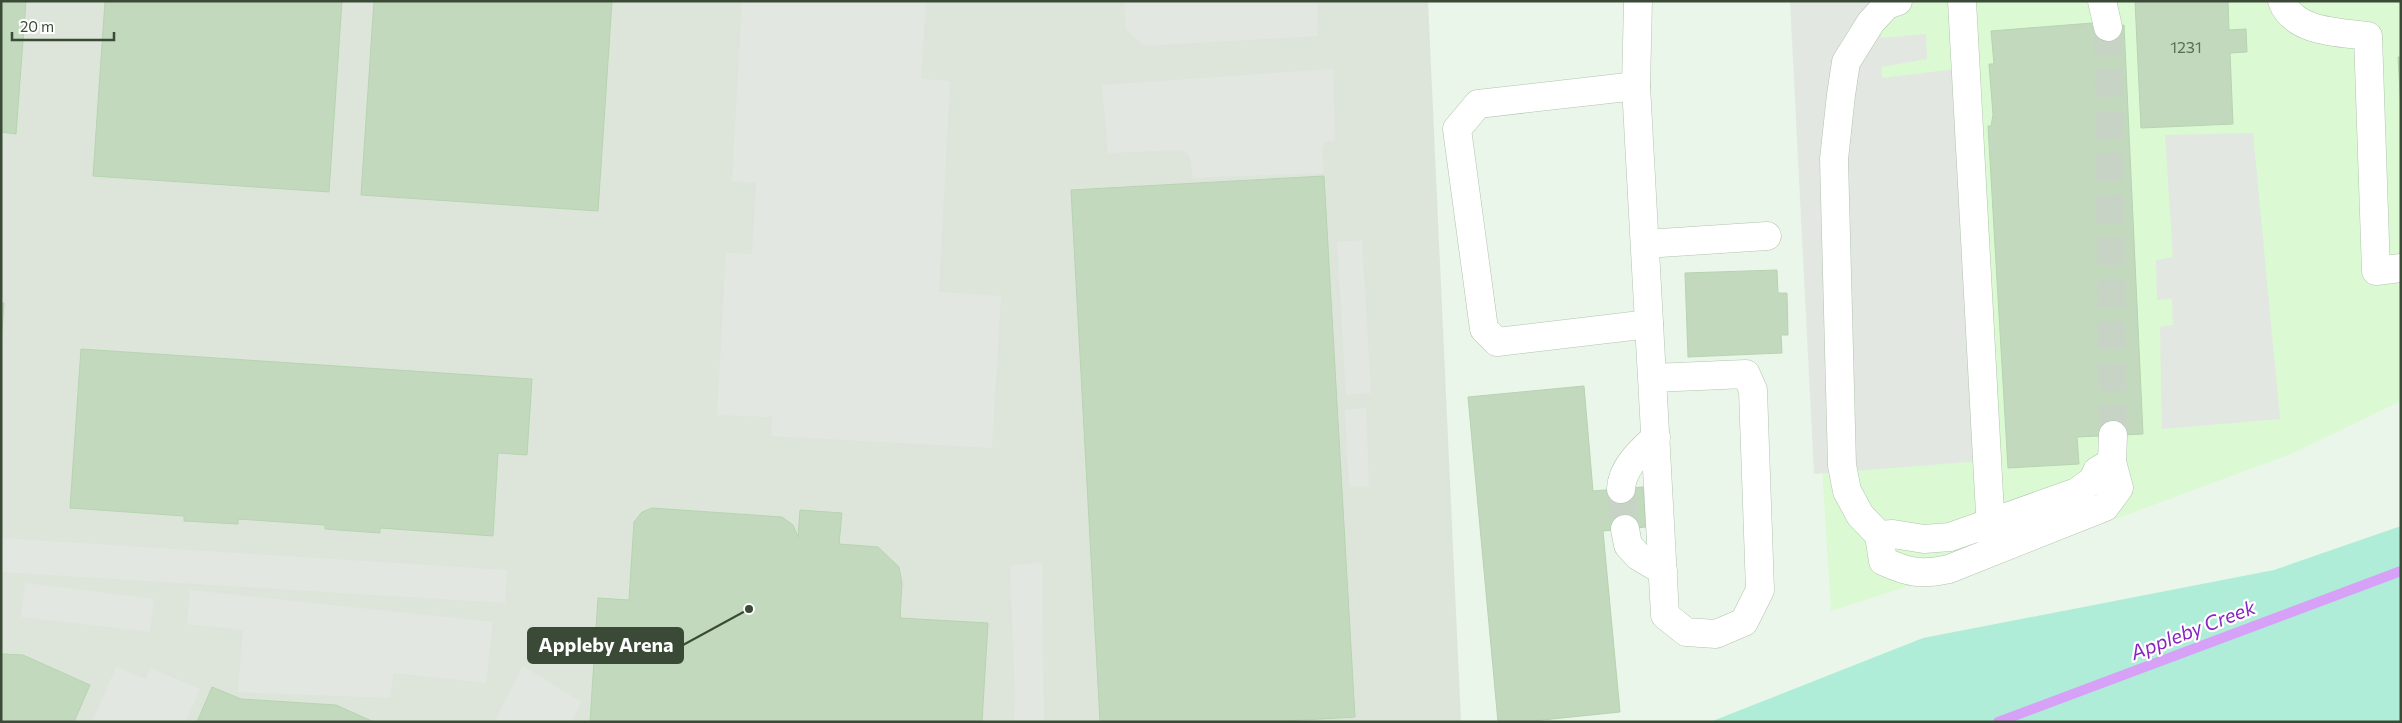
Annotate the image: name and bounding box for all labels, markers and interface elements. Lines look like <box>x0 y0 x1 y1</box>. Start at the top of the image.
scale bar <box>12 10 115 42</box>
text: 20 m <box>20 17 54 35</box>
house number: 1231 <box>2170 37 2202 56</box>
water label: Appleby Creek <box>2126 594 2260 664</box>
callout: Appleby Arena <box>528 628 683 663</box>
text: Appleby Arena <box>538 632 674 656</box>

